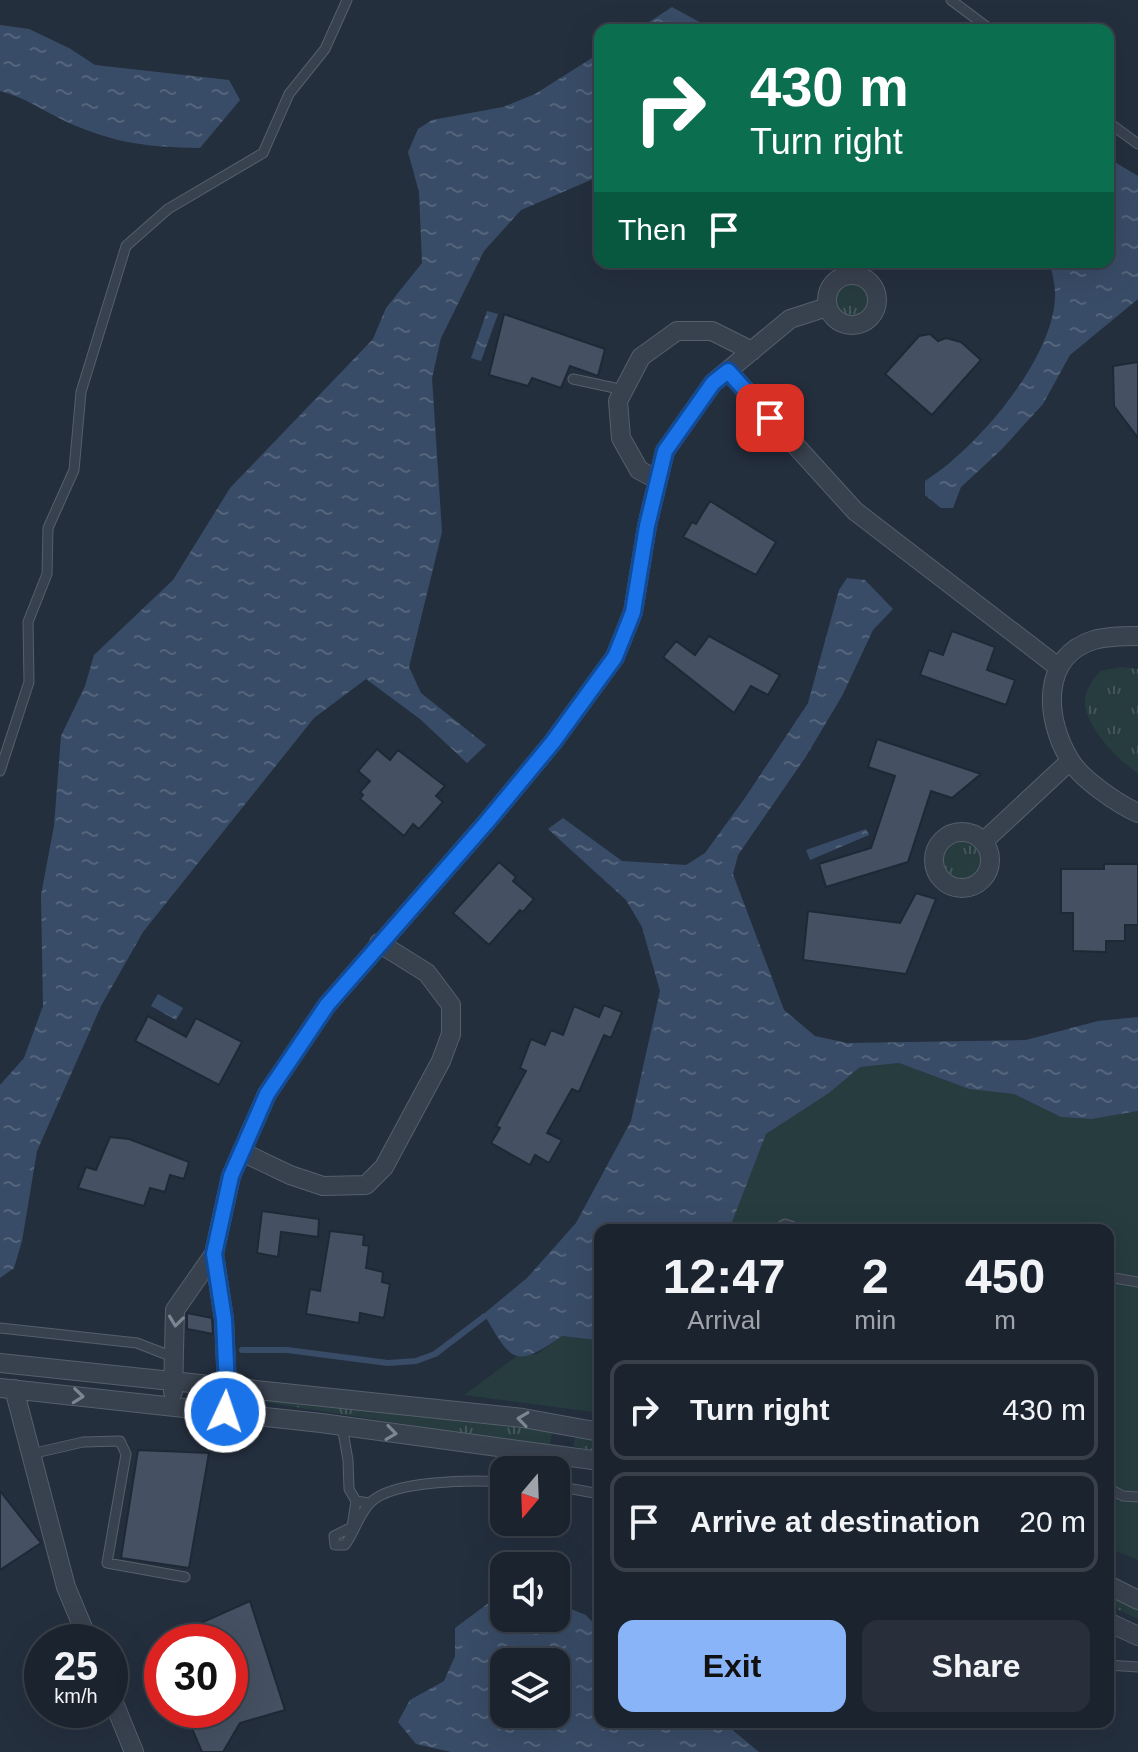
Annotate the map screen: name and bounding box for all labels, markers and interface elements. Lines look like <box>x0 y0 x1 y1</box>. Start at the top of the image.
text: 430 m <box>750 55 909 118</box>
icon: right <box>618 56 722 160</box>
text: Turn right <box>750 121 903 162</box>
icon: arrive <box>702 208 746 252</box>
text: Then <box>618 213 686 246</box>
pin <box>736 384 804 452</box>
icon: arrive <box>748 396 792 440</box>
text: 12:47 <box>663 1250 786 1303</box>
text: 2 <box>862 1250 889 1303</box>
text: 450 <box>965 1250 1045 1303</box>
text: Arrival <box>687 1305 761 1335</box>
text: min <box>854 1305 896 1335</box>
text: m <box>994 1305 1016 1335</box>
one-way arrow <box>168 1314 185 1327</box>
position arrow <box>183 1370 267 1454</box>
one-way arrow <box>71 1388 84 1405</box>
icon: right <box>622 1388 666 1432</box>
text: Turn right <box>690 1393 829 1426</box>
text: 430 m <box>1003 1393 1086 1426</box>
one-way arrow <box>516 1411 530 1428</box>
one-way arrow <box>385 1424 398 1441</box>
north arrow <box>490 1456 570 1536</box>
map controls <box>490 1456 570 1728</box>
icon: arrive <box>622 1500 666 1544</box>
text: Arrive at destination <box>690 1505 980 1538</box>
text: 20 m <box>1019 1505 1086 1538</box>
button: sound <box>490 1552 570 1632</box>
button: Exit <box>618 1620 846 1712</box>
button: Share <box>862 1620 1090 1712</box>
speed limit sign: 30 <box>144 1624 248 1728</box>
text: 25 <box>54 1644 98 1688</box>
button: layers <box>490 1648 570 1728</box>
text: km/h <box>54 1685 98 1707</box>

